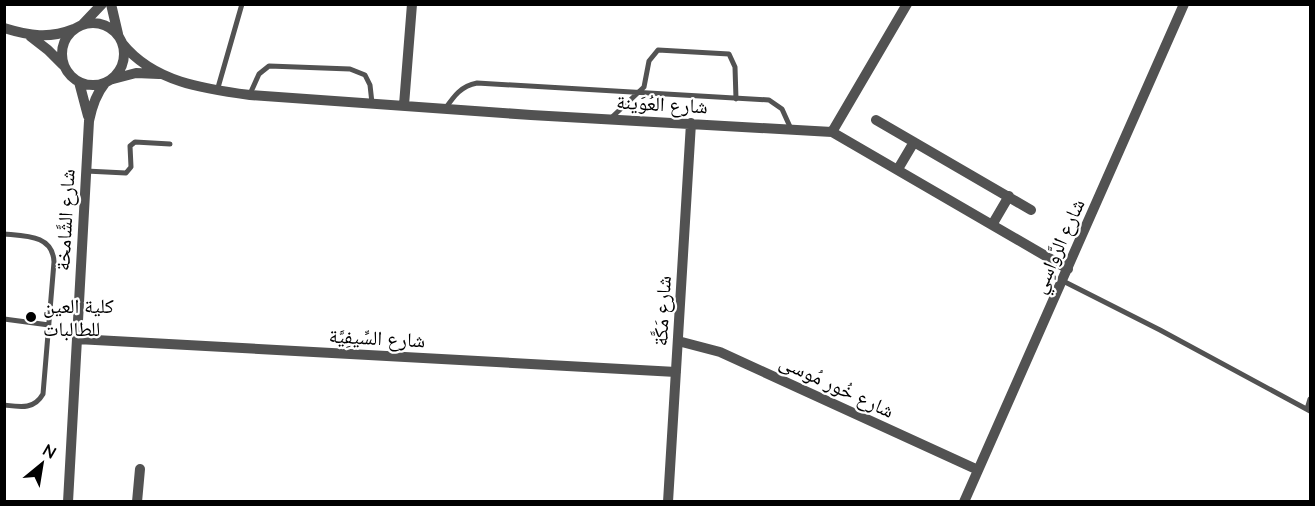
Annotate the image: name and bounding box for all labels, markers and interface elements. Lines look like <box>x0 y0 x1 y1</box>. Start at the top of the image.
street label: شارع العُوَينة <box>616 89 708 119</box>
street label: شارع الشَّامخة <box>49 168 81 272</box>
street label: شارع الرَّواسِي <box>1026 194 1093 299</box>
street label: شارع مَكَّة <box>647 275 677 347</box>
place label: كلية العين للطالبات <box>43 293 114 341</box>
marker: كلية العين للطالبات <box>24 310 38 324</box>
street label: شارع السِّيفِيَّة <box>328 322 426 354</box>
street label: شارع خُور مُوسى <box>776 348 898 424</box>
north arrow <box>12 434 72 494</box>
text: N <box>40 439 60 462</box>

